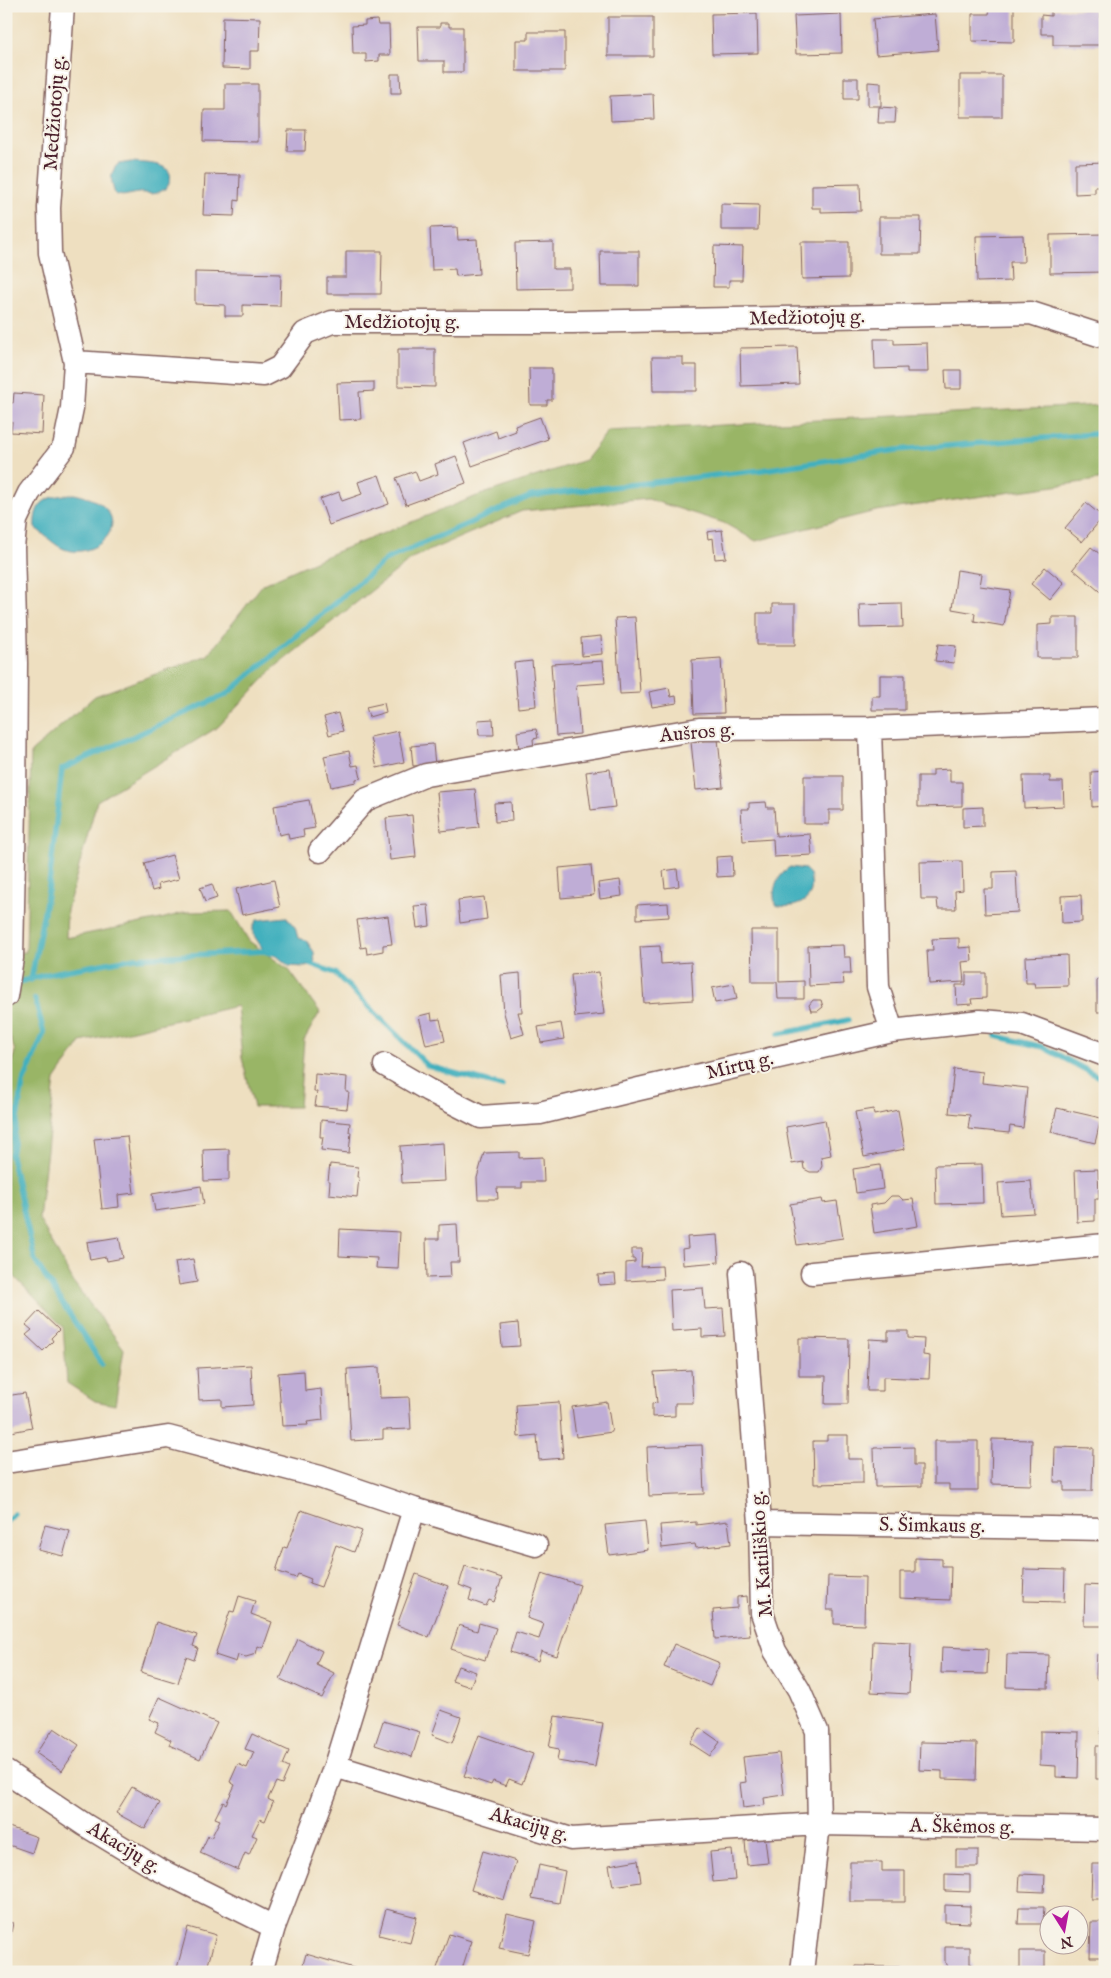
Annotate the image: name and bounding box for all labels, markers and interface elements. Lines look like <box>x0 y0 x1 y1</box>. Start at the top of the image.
street label: Medžiotojų g. <box>38 54 72 172</box>
street label: Medžiotojų g. <box>749 304 865 332</box>
street label: Medžiotojų g. <box>344 310 460 335</box>
street label: Aušros g. <box>657 717 736 749</box>
street label: Mirtų g. <box>704 1046 776 1086</box>
street label: M. Katiliškio g. <box>745 1490 779 1618</box>
street label: S. Šimkaus g. <box>879 1513 985 1539</box>
street label: Akacijų g. <box>486 1802 571 1848</box>
street label: A. Škėmos g. <box>908 1814 1015 1840</box>
street label: Akacijų g. <box>82 1816 165 1880</box>
north arrow <box>1038 1906 1088 1956</box>
text: N <box>1059 1932 1075 1952</box>

